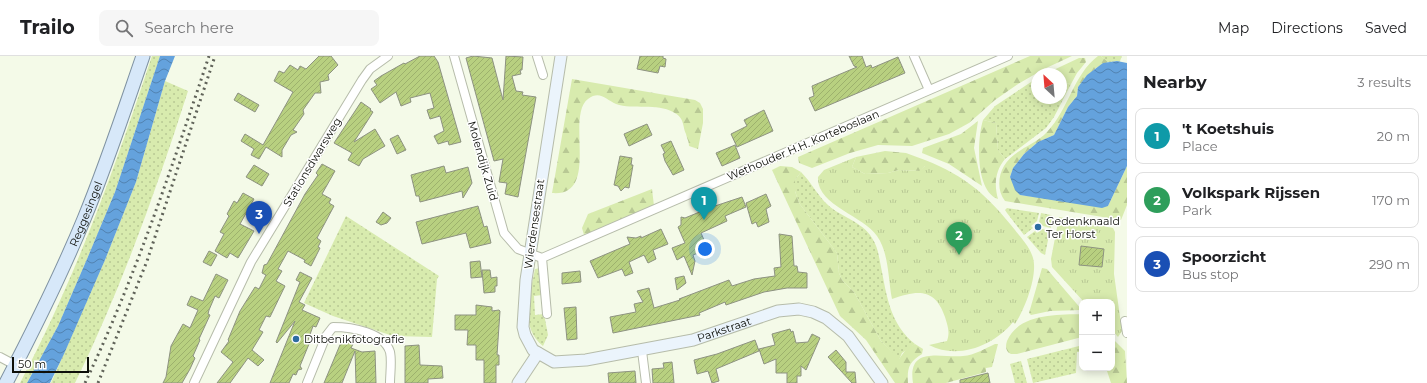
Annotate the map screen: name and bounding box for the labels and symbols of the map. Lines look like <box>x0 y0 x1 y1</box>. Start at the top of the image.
north arrow <box>1031 68 1067 104</box>
street label: Wethouder H.H. Korteboslaan <box>725 106 881 184</box>
street label: Stationsdwarsweg <box>280 115 344 209</box>
street label: Molendijk Zuid <box>465 120 501 202</box>
street label: Wierdensestraat <box>521 178 547 270</box>
street label: Reggesingel <box>66 179 105 249</box>
pin: 1 <box>691 187 717 220</box>
pin: 3 <box>246 201 272 234</box>
place label: Gedenknaald Ter Horst <box>1046 214 1120 241</box>
pin: 2 <box>946 222 972 255</box>
marker: Gedenknaald Ter Horst <box>1033 222 1043 232</box>
your location <box>695 239 715 259</box>
street label: Parkstraat <box>695 314 753 345</box>
place label: Ditbenikfotografie <box>304 332 405 346</box>
marker: Ditbenikfotografie <box>291 334 301 344</box>
scale bar <box>12 355 89 374</box>

